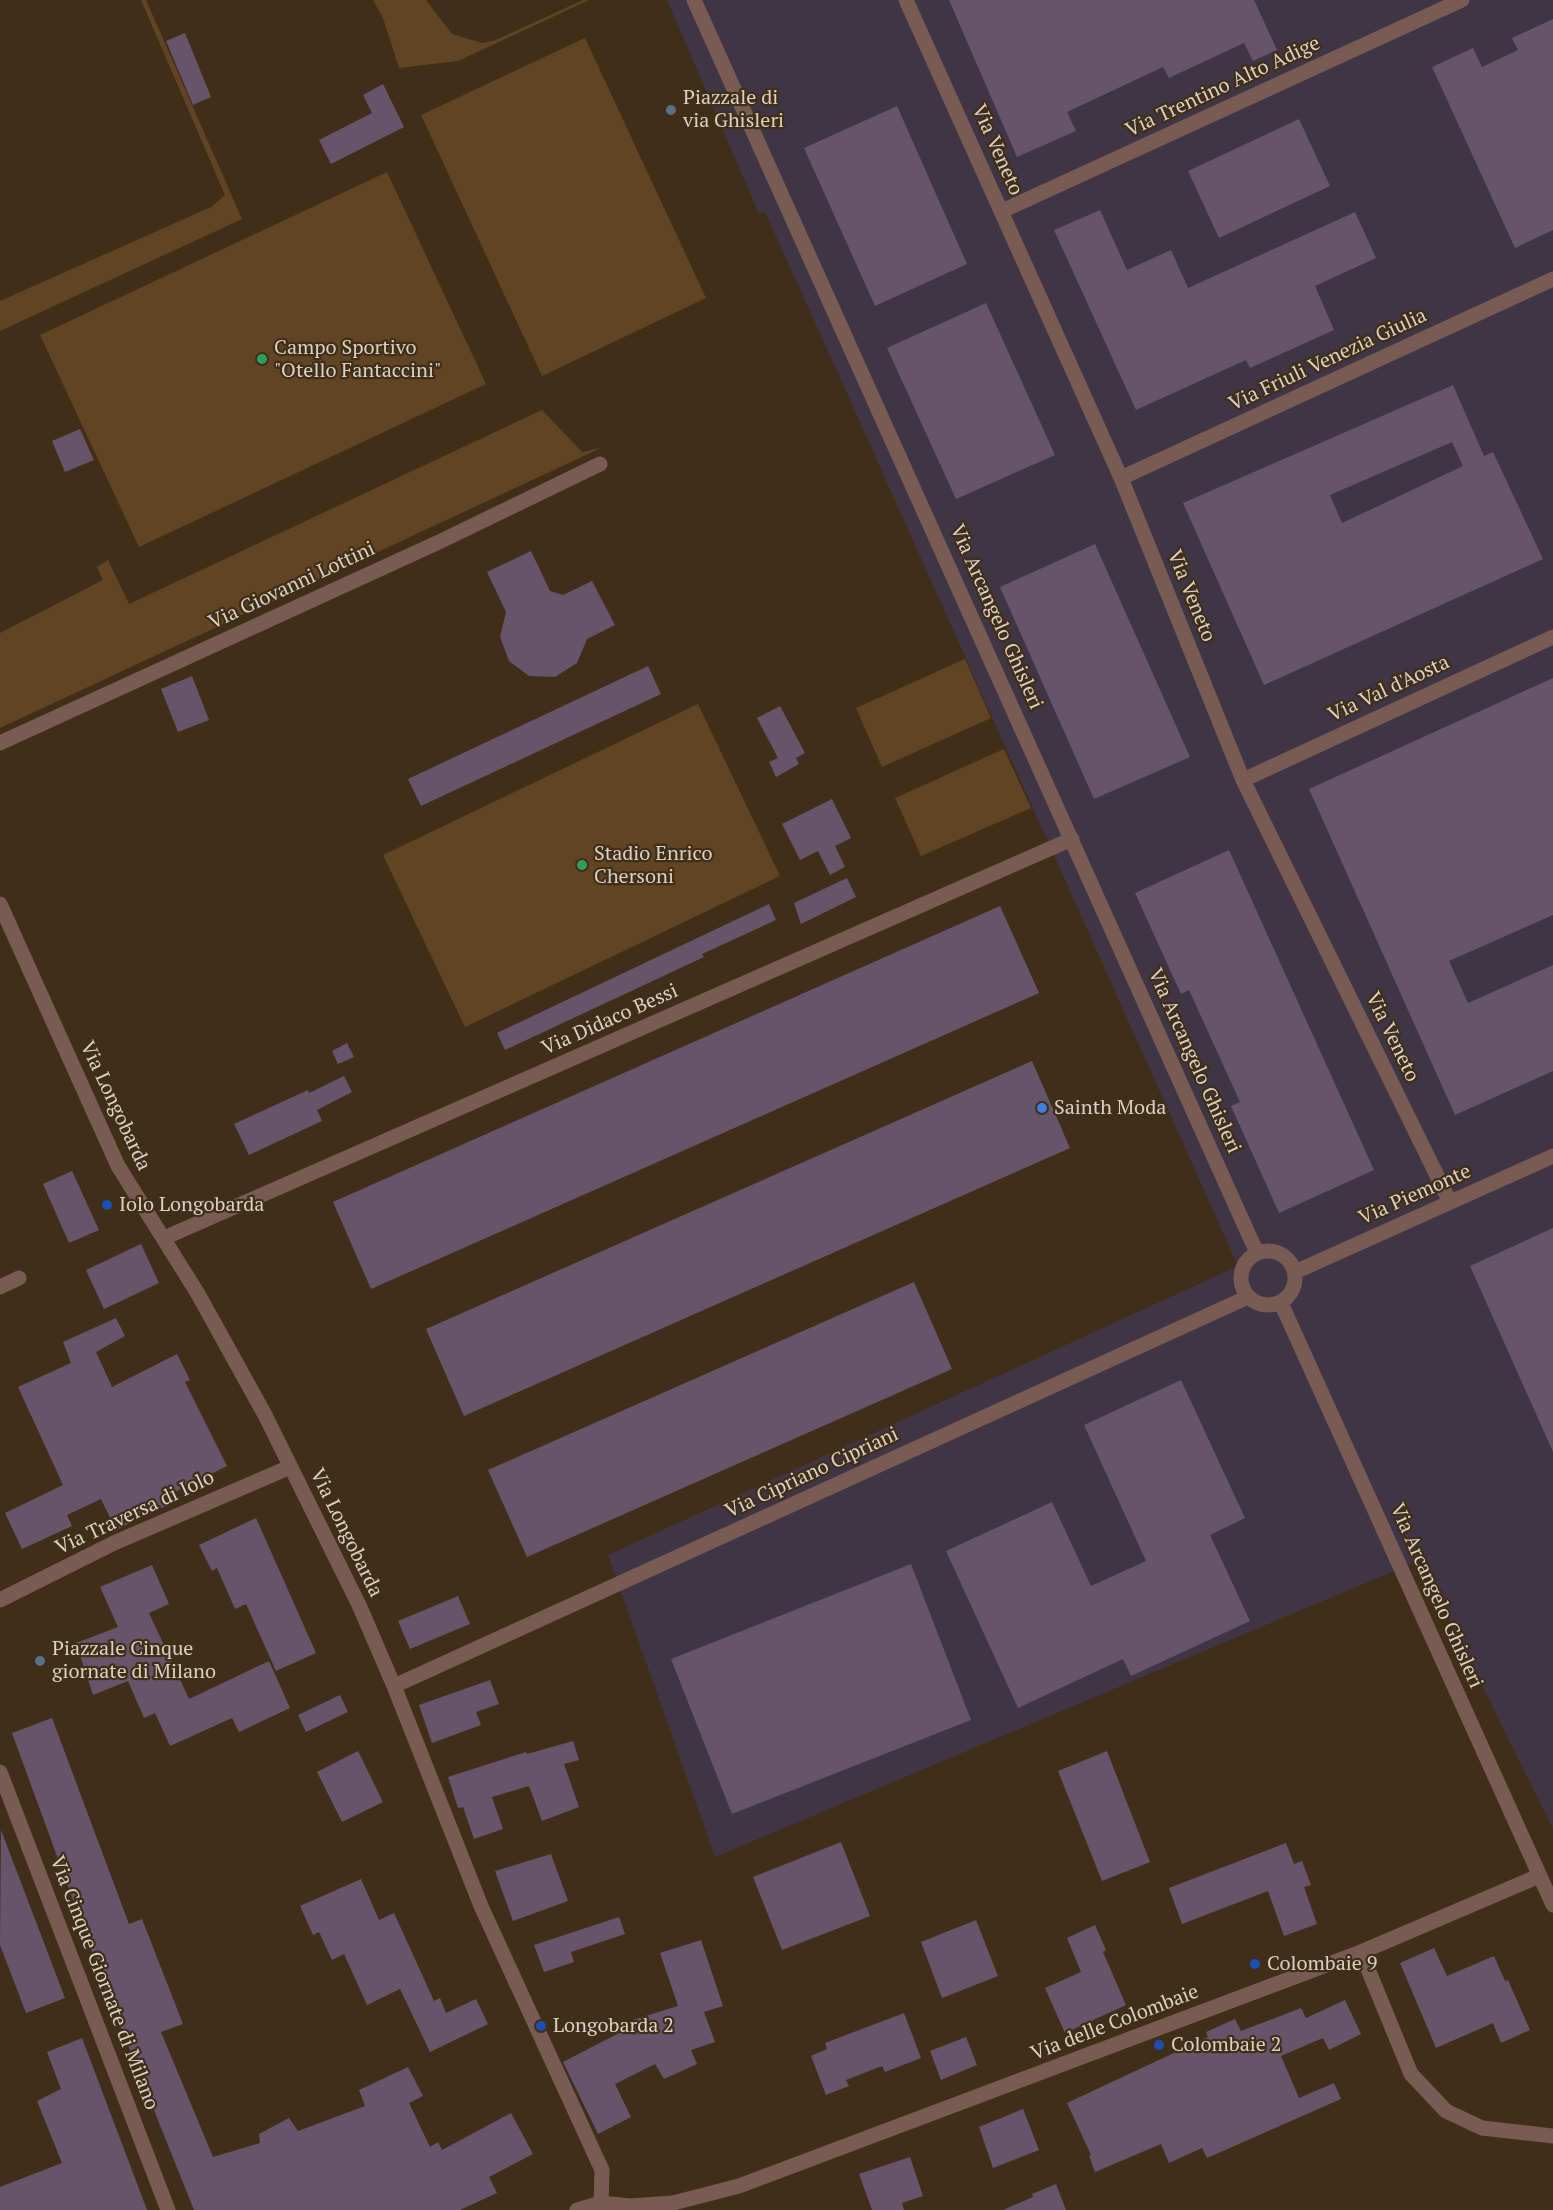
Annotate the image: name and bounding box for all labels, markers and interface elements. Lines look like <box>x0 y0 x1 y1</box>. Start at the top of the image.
street label: Via Trentino Alto Adige <box>1122 31 1324 143</box>
place label: Piazzale di via Ghisleri <box>683 86 784 133</box>
street label: Via Veneto <box>966 101 1028 199</box>
marker: Piazzale di via Ghisleri <box>664 103 678 117</box>
street label: Via Friuli Venezia Giulia <box>1225 304 1431 416</box>
place label: Campo Sportivo "Otello Fantaccini" <box>274 336 442 383</box>
marker: Campo Sportivo "Otello Fantaccini" <box>255 352 269 366</box>
street label: Via Arcangelo Ghisleri <box>944 521 1048 713</box>
street label: Via Giovanni Lottini <box>205 537 379 635</box>
street label: Via Veneto <box>1162 547 1220 645</box>
street label: Via Val d'Aosta <box>1325 650 1453 728</box>
place label: Stadio Enrico Chersoni <box>594 842 713 889</box>
marker: Stadio Enrico Chersoni <box>575 858 589 872</box>
street label: Via Arcangelo Ghisleri <box>1142 965 1246 1157</box>
street label: Via Didaco Bessi <box>538 979 682 1061</box>
street label: Via Veneto <box>1360 988 1424 1086</box>
street label: Via Longobarda <box>75 1037 155 1175</box>
place label: Sainth Moda <box>1054 1096 1166 1120</box>
marker: Sainth Moda <box>1035 1101 1049 1115</box>
street label: Via Piemonte <box>1355 1160 1475 1230</box>
place label: Iolo Longobarda <box>119 1193 264 1217</box>
marker: Iolo Longobarda <box>100 1198 114 1212</box>
street label: Via Cipriano Cipriani <box>722 1422 902 1524</box>
street label: Via Longobarda <box>305 1465 387 1601</box>
street label: Via Traversa di Iolo <box>52 1466 218 1560</box>
street label: Via Arcangelo Ghisleri <box>1384 1500 1488 1692</box>
place label: Piazzale Cinque giornate di Milano <box>52 1637 216 1684</box>
marker: Piazzale Cinque giornate di Milano <box>33 1654 47 1668</box>
street label: Via Cinque Giornate di Milano <box>44 1853 164 2113</box>
place label: Colombaie 9 <box>1267 1952 1377 1976</box>
marker: Colombaie 9 <box>1248 1957 1262 1971</box>
street label: Via delle Colombaie <box>1028 1980 1202 2066</box>
place label: Longobarda 2 <box>553 2014 674 2038</box>
marker: Longobarda 2 <box>534 2019 548 2033</box>
place label: Colombaie 2 <box>1171 2033 1281 2057</box>
marker: Colombaie 2 <box>1152 2038 1166 2052</box>

